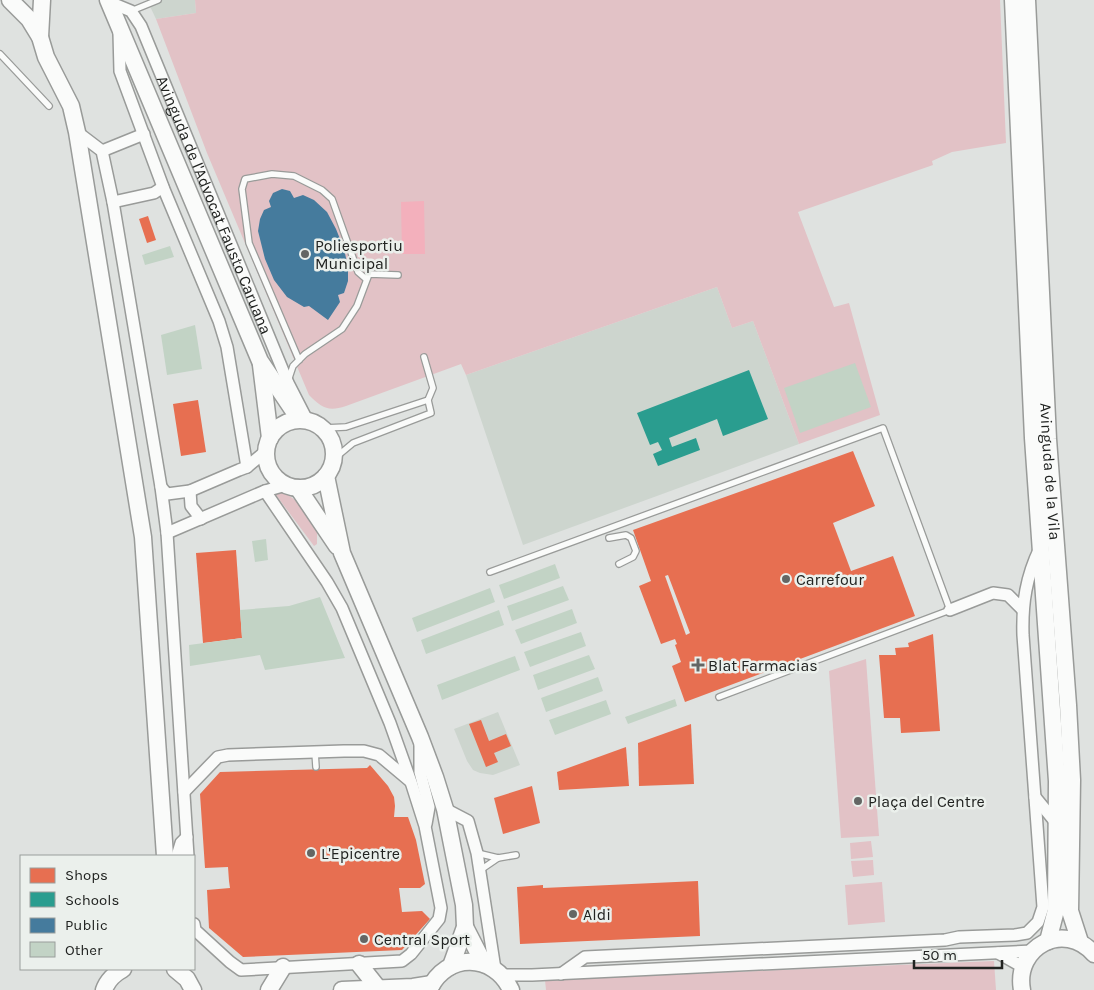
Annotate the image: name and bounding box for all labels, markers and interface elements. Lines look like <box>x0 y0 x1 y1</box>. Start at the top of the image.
street label: Avinguda de l'Advocat Fausto Caruana <box>153 73 276 337</box>
place label: Poliesportiu Municipal <box>315 236 403 273</box>
marker: Poliesportiu Municipal <box>299 248 311 260</box>
street label: Avinguda de la Vila <box>1037 402 1065 541</box>
place label: Carrefour <box>796 570 864 589</box>
marker: Carrefour <box>780 573 792 585</box>
place label: Blat Farmacias <box>708 656 818 675</box>
marker: Blat Farmacias <box>692 659 704 671</box>
place label: Plaça del Centre <box>868 792 985 811</box>
marker: Plaça del Centre <box>852 795 864 807</box>
place label: L'Epicentre <box>321 844 400 863</box>
marker: L'Epicentre <box>305 847 317 859</box>
legend <box>20 855 195 970</box>
text: Shops <box>65 866 108 884</box>
text: Schools <box>65 891 119 909</box>
place label: Aldi <box>583 905 611 924</box>
marker: Aldi <box>567 908 579 920</box>
text: Public <box>65 916 108 934</box>
place label: Central Sport <box>374 930 470 949</box>
marker: Central Sport <box>358 933 370 945</box>
scale bar <box>914 938 1002 970</box>
text: Other <box>65 941 103 959</box>
text: 50 m <box>922 946 957 964</box>

